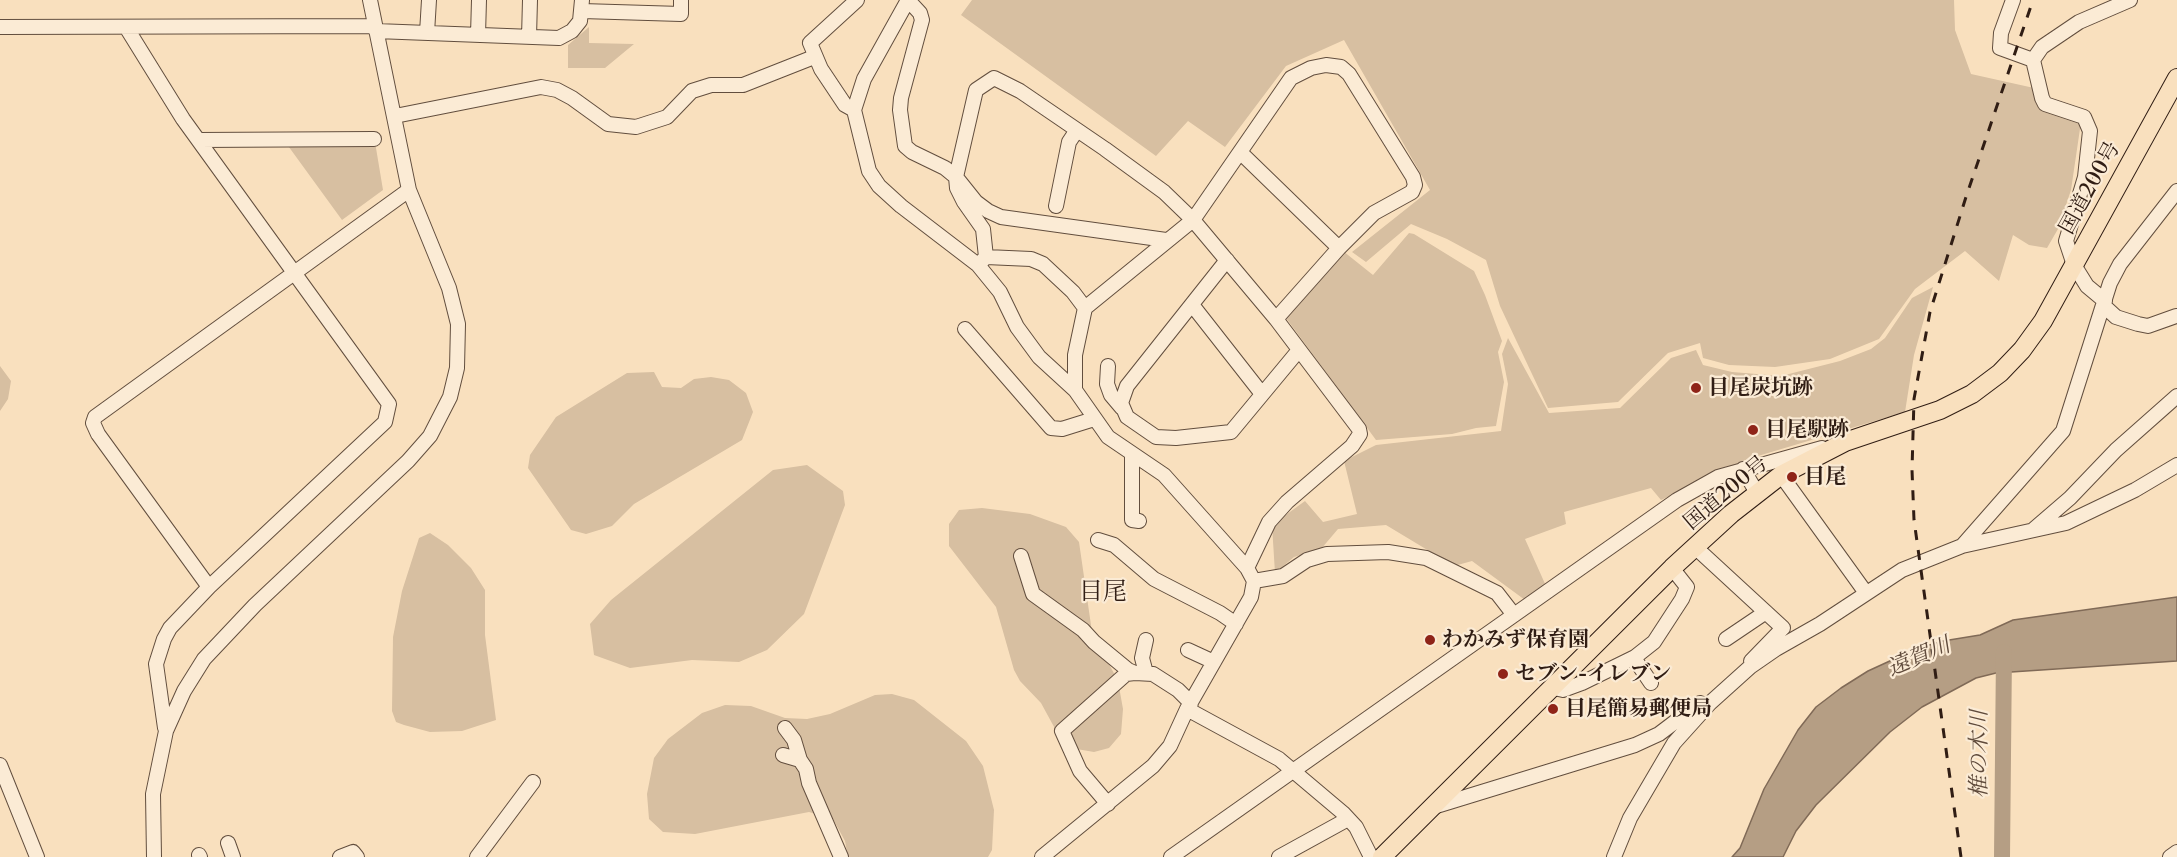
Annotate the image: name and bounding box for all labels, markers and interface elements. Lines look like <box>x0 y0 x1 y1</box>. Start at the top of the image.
street label: 国道200号 <box>2054 137 2126 239</box>
place label: 目尾炭坑跡 <box>1708 375 1813 401</box>
marker: 目尾炭坑跡 <box>1689 381 1703 395</box>
place label: 目尾駅跡 <box>1765 417 1849 443</box>
marker: 目尾駅跡 <box>1746 423 1760 437</box>
street label: 国道200号 <box>1679 451 1773 535</box>
place label: 目尾 <box>1804 464 1846 490</box>
marker: 目尾 <box>1785 470 1799 484</box>
district label: 目尾 <box>1079 578 1127 606</box>
place label: わかみず保育園 <box>1442 627 1589 653</box>
water label: 遠賀川 <box>1883 632 1955 682</box>
marker: わかみず保育園 <box>1423 633 1437 647</box>
place label: セブン-イレブン <box>1515 661 1671 687</box>
marker: セブン-イレブン <box>1496 667 1510 681</box>
place label: 目尾簡易郵便局 <box>1565 696 1712 722</box>
marker: 目尾簡易郵便局 <box>1546 702 1560 716</box>
water label: 椎の木川 <box>1967 710 1993 798</box>

